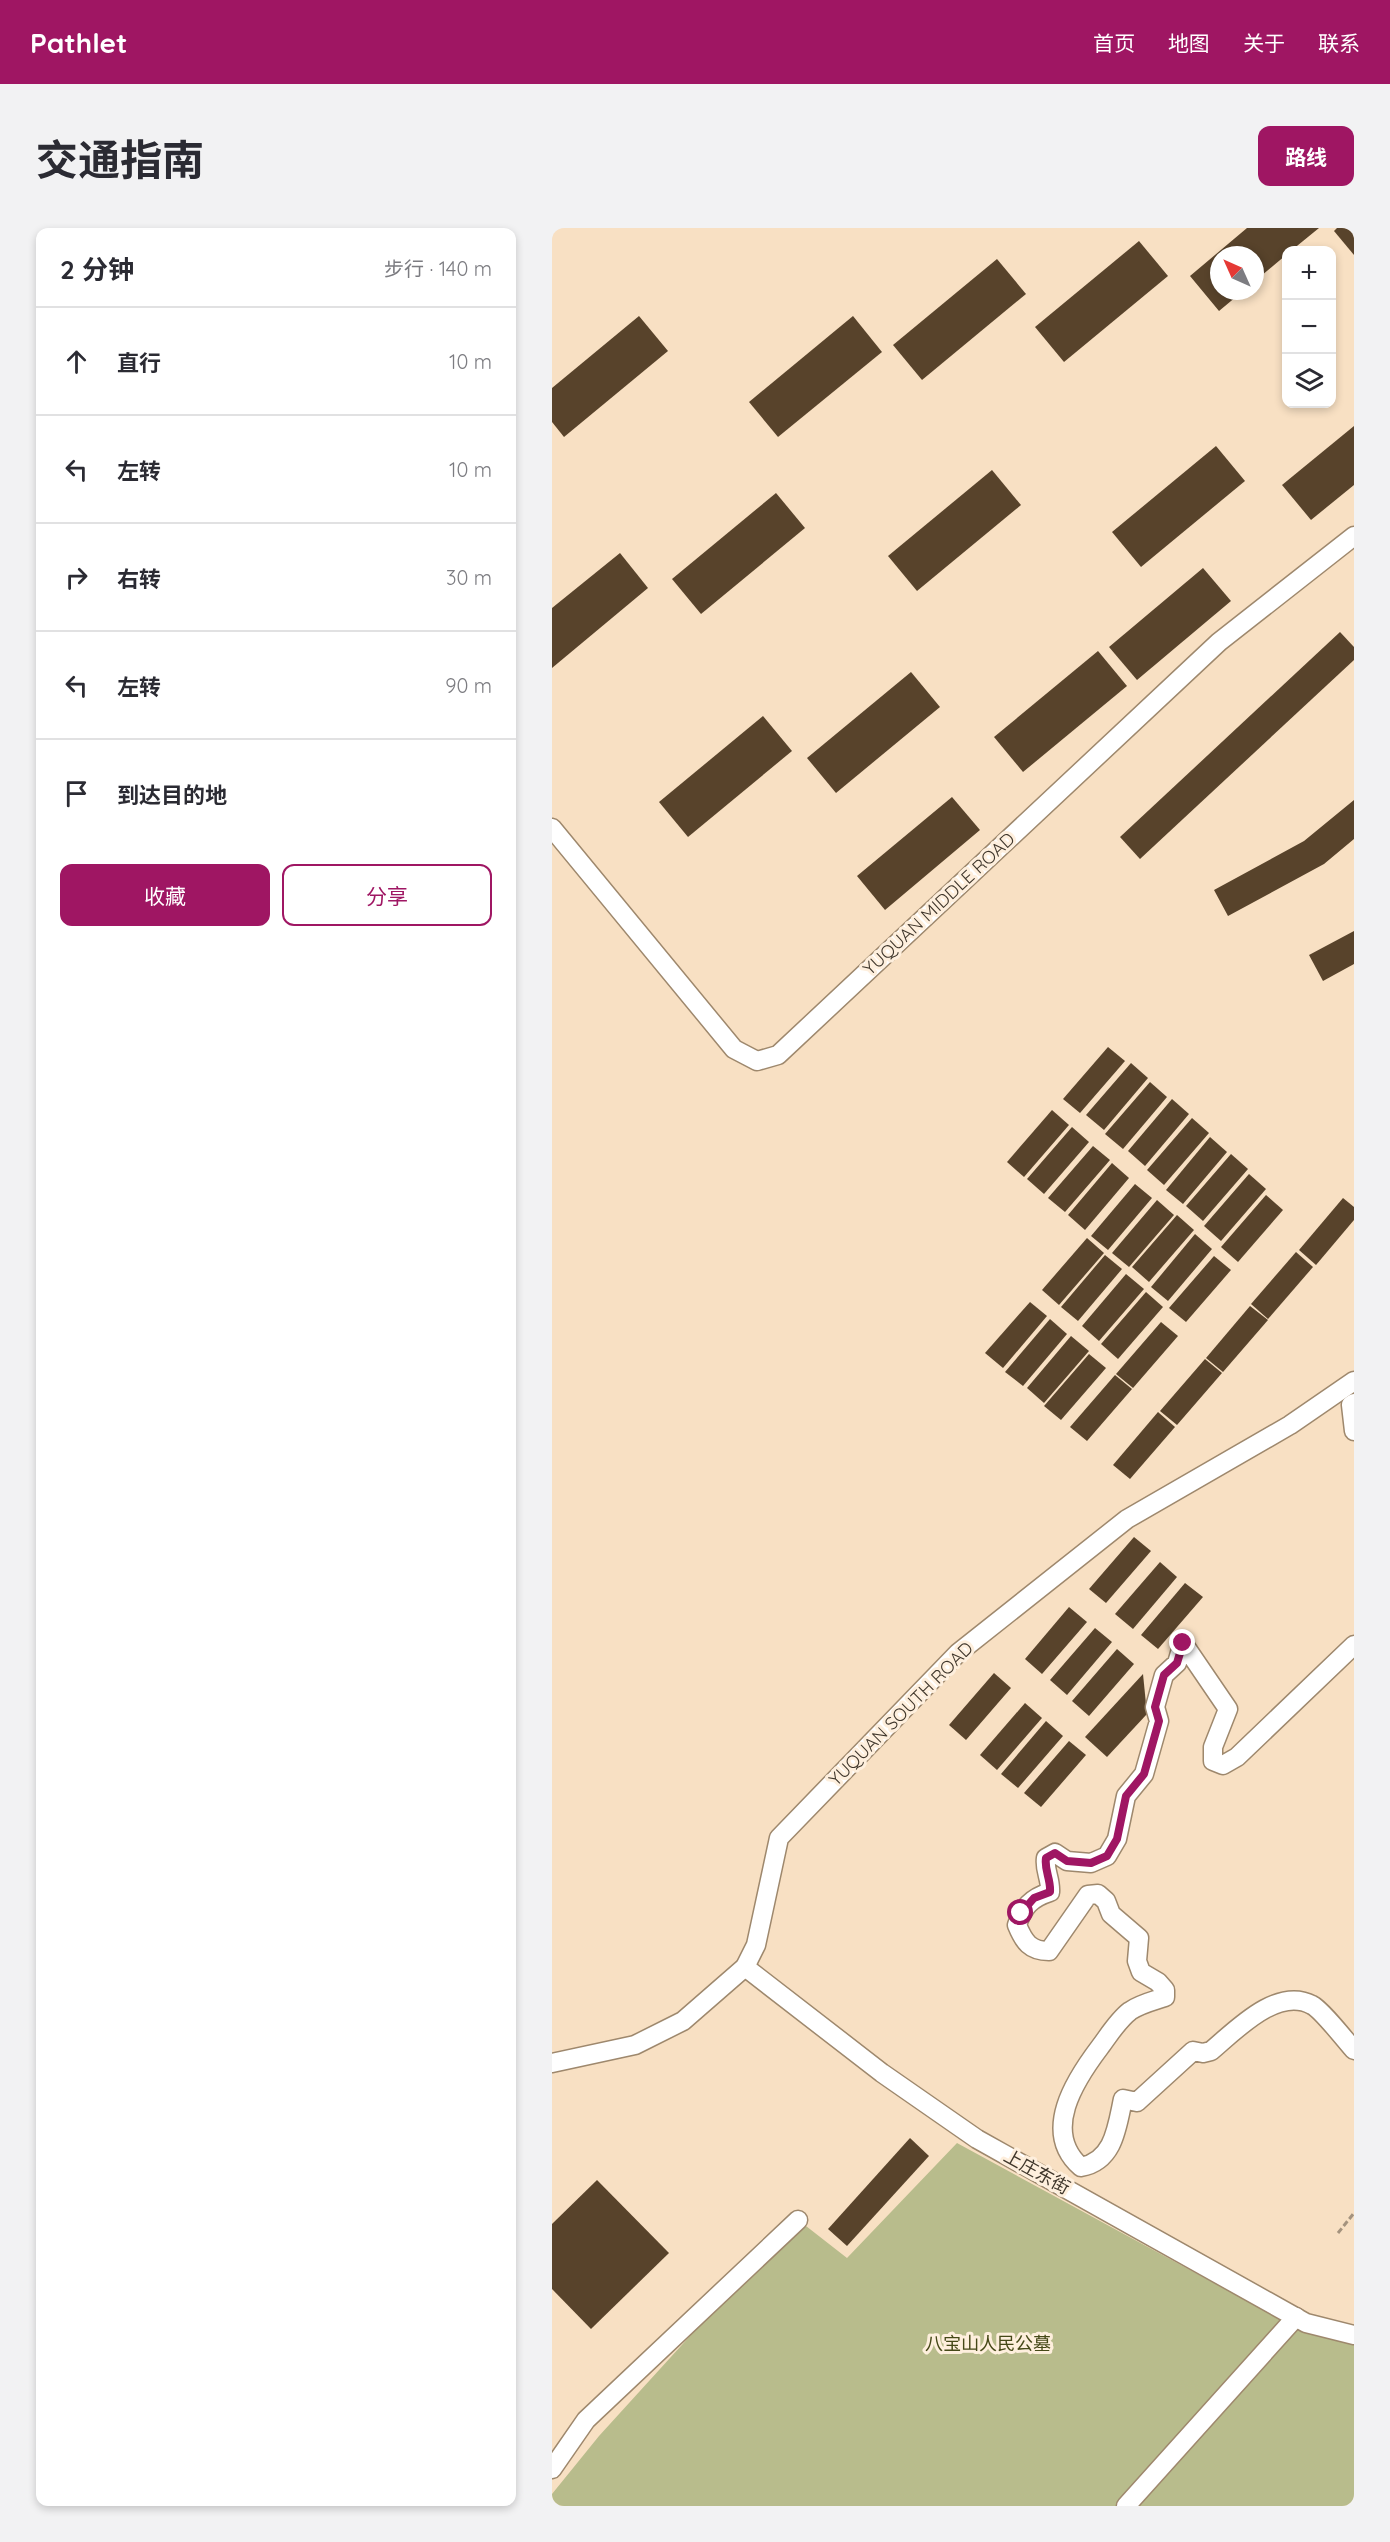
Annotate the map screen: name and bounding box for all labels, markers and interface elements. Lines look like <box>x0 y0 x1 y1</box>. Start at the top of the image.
text: Pathlet <box>30 25 127 60</box>
text: 首页 <box>1093 30 1135 56</box>
text: 地图 <box>1168 30 1210 56</box>
text: 关于 <box>1243 30 1285 56</box>
text: 联系 <box>1318 30 1360 56</box>
button: 路线 <box>1258 126 1354 186</box>
text: 交通指南 <box>36 133 204 186</box>
north arrow <box>1210 246 1264 300</box>
map controls <box>1282 246 1336 408</box>
button: + <box>1282 246 1336 300</box>
text: 2 分钟 <box>60 253 134 286</box>
text: 步行 · 140 m <box>384 256 492 281</box>
button: − <box>1282 300 1336 354</box>
icon: ahead <box>60 345 93 378</box>
text: 直行 <box>117 349 161 377</box>
text: 10 m <box>449 349 492 374</box>
button: layers <box>1282 354 1336 408</box>
icon: left <box>60 453 93 486</box>
text: 左转 <box>117 457 161 485</box>
text: 10 m <box>449 457 492 482</box>
icon: right <box>60 561 93 594</box>
text: 右转 <box>117 565 161 593</box>
text: 30 m <box>446 565 492 590</box>
icon: left <box>60 669 93 702</box>
text: 左转 <box>117 673 161 701</box>
text: 90 m <box>445 673 492 698</box>
icon: arrive <box>60 777 93 810</box>
text: 到达目的地 <box>117 781 227 809</box>
street label: YUQUAN MIDDLE ROAD <box>858 827 1019 980</box>
button: 收藏 <box>60 864 270 926</box>
button: 分享 <box>282 864 492 926</box>
route end <box>1169 1629 1195 1655</box>
street label: YUQUAN SOUTH ROAD <box>824 1637 978 1791</box>
route start <box>1007 1899 1033 1925</box>
street label: 上庄东街 <box>1000 2144 1074 2199</box>
park label: 八宝山人民公墓 <box>925 2332 1051 2355</box>

